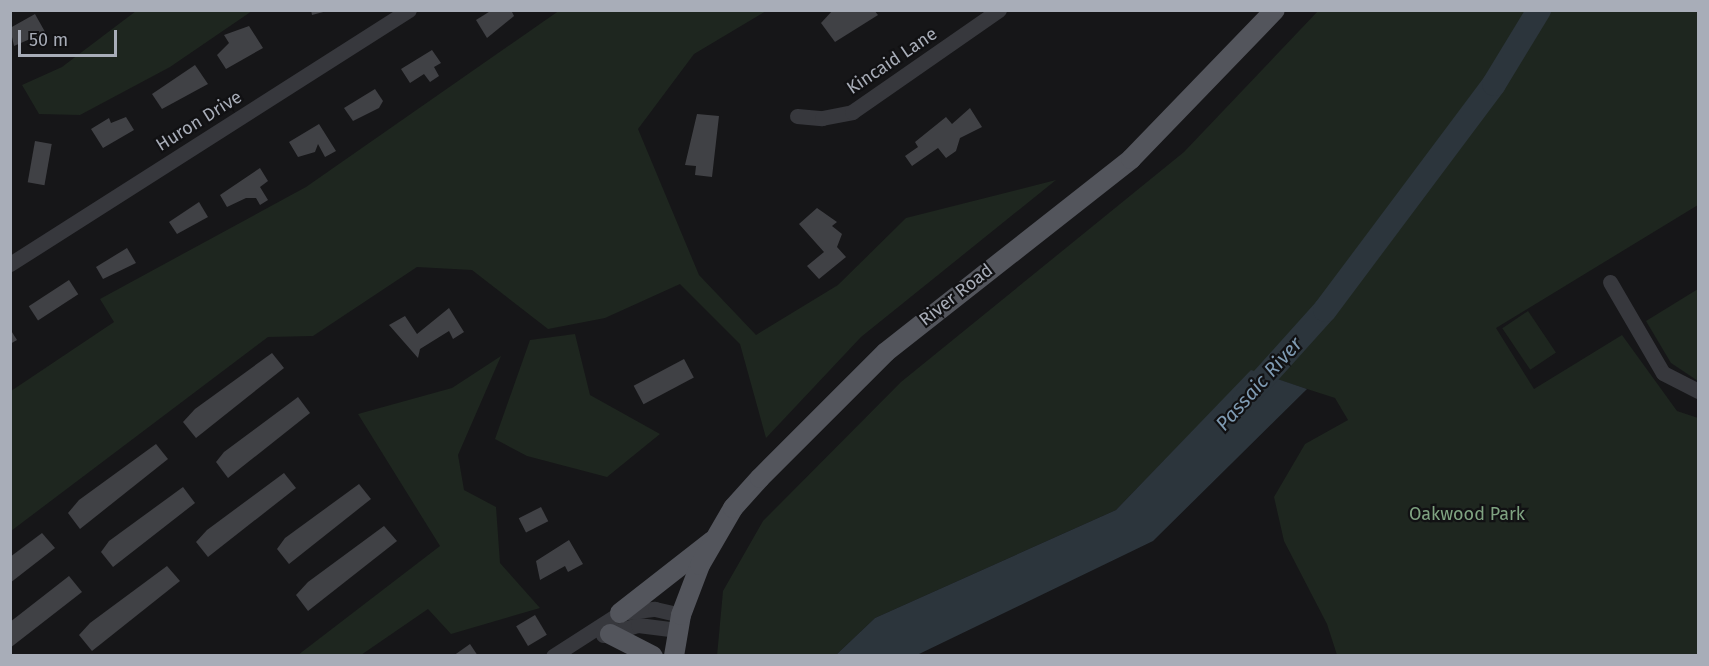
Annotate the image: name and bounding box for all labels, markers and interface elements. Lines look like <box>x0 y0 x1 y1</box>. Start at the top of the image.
scale bar <box>21 18 120 56</box>
street label: Kincaid Lane <box>843 23 941 99</box>
text: 50 m <box>29 29 68 51</box>
street label: Huron Drive <box>152 86 246 156</box>
street label: River Road <box>915 259 997 331</box>
water label: Passaic River <box>1211 332 1307 436</box>
park label: Oakwood Park <box>1409 503 1525 525</box>

